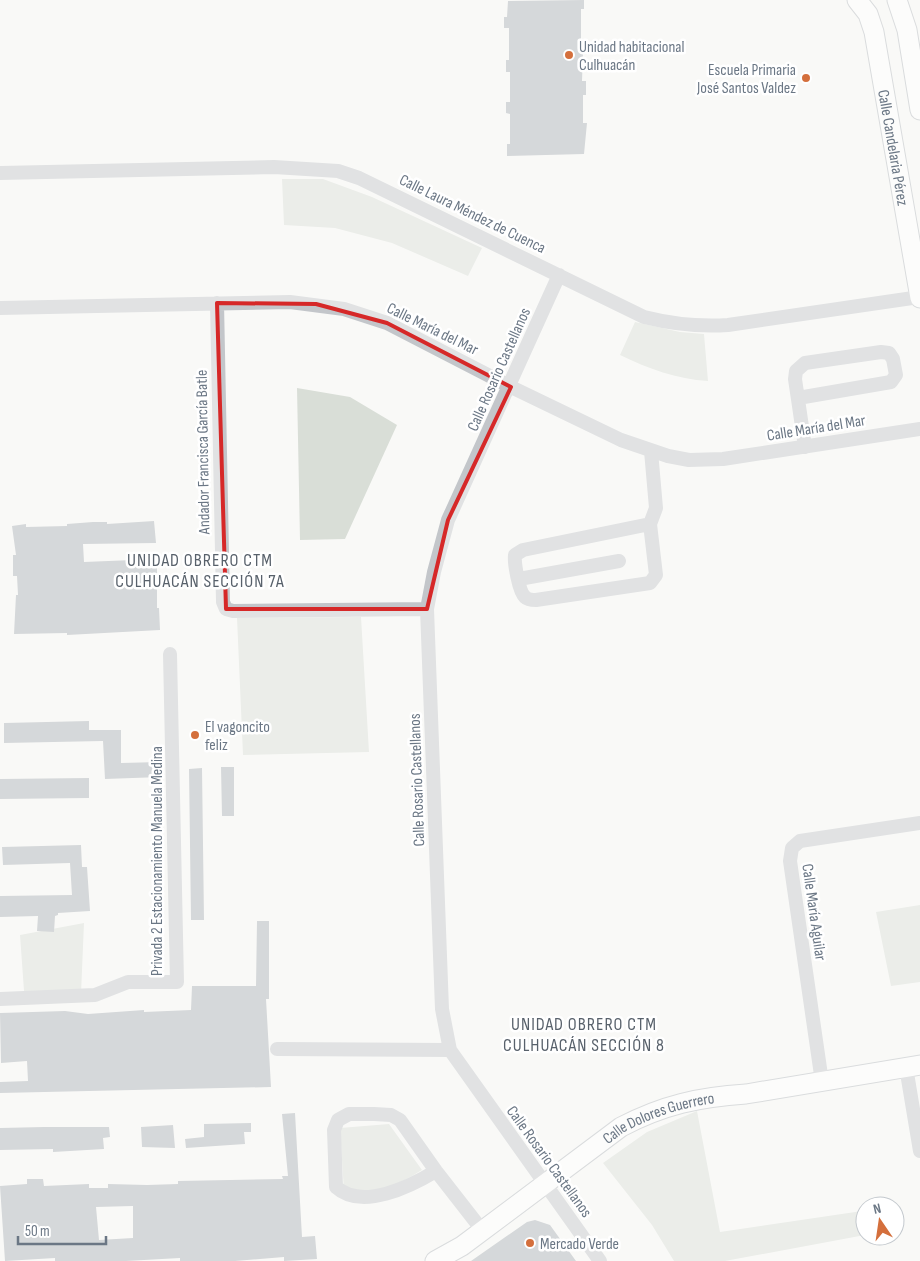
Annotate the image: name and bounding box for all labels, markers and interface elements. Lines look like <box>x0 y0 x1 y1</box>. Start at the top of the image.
place label: Unidad habitacional Culhuacán <box>579 38 684 75</box>
marker: Unidad habitacional Culhuacán <box>563 49 575 61</box>
place label: Escuela Primaria José Santos Valdez <box>696 61 796 98</box>
marker: Escuela Primaria José Santos Valdez <box>800 72 812 84</box>
street label: Calle Candelaria Pérez <box>873 88 912 208</box>
street label: Calle Laura Méndez de Cuenca <box>396 171 549 258</box>
street label: Calle María del Mar <box>384 299 482 360</box>
street label: Calle Rosario Castellanos <box>464 305 535 434</box>
street label: Andador Francisca García Batle <box>193 369 214 536</box>
street label: Calle María del Mar <box>766 411 867 446</box>
district label: UNIDAD OBRERO CTM CULHUACÁN SECCIÓN 7A <box>115 550 285 592</box>
street label: Calle Rosario Castellanos <box>406 713 429 847</box>
place label: El vagoncito feliz <box>205 718 270 755</box>
marker: El vagoncito feliz <box>189 729 201 741</box>
street label: Privada 2 Estacionamiento Manuela Medina <box>148 746 167 976</box>
street label: Calle María Aguilar <box>797 863 830 962</box>
district label: UNIDAD OBRERO CTM CULHUACÁN SECCIÓN 8 <box>503 1014 665 1056</box>
street label: Calle Dolores Guerrero <box>599 1089 716 1148</box>
street label: Calle Rosario Castellanos <box>502 1103 596 1221</box>
north arrow <box>855 1196 905 1246</box>
text: N <box>872 1200 883 1218</box>
scale bar <box>18 1214 105 1246</box>
text: 50 m <box>25 1222 50 1241</box>
place label: Mercado Verde <box>540 1235 619 1254</box>
marker: Mercado Verde <box>524 1237 536 1249</box>

